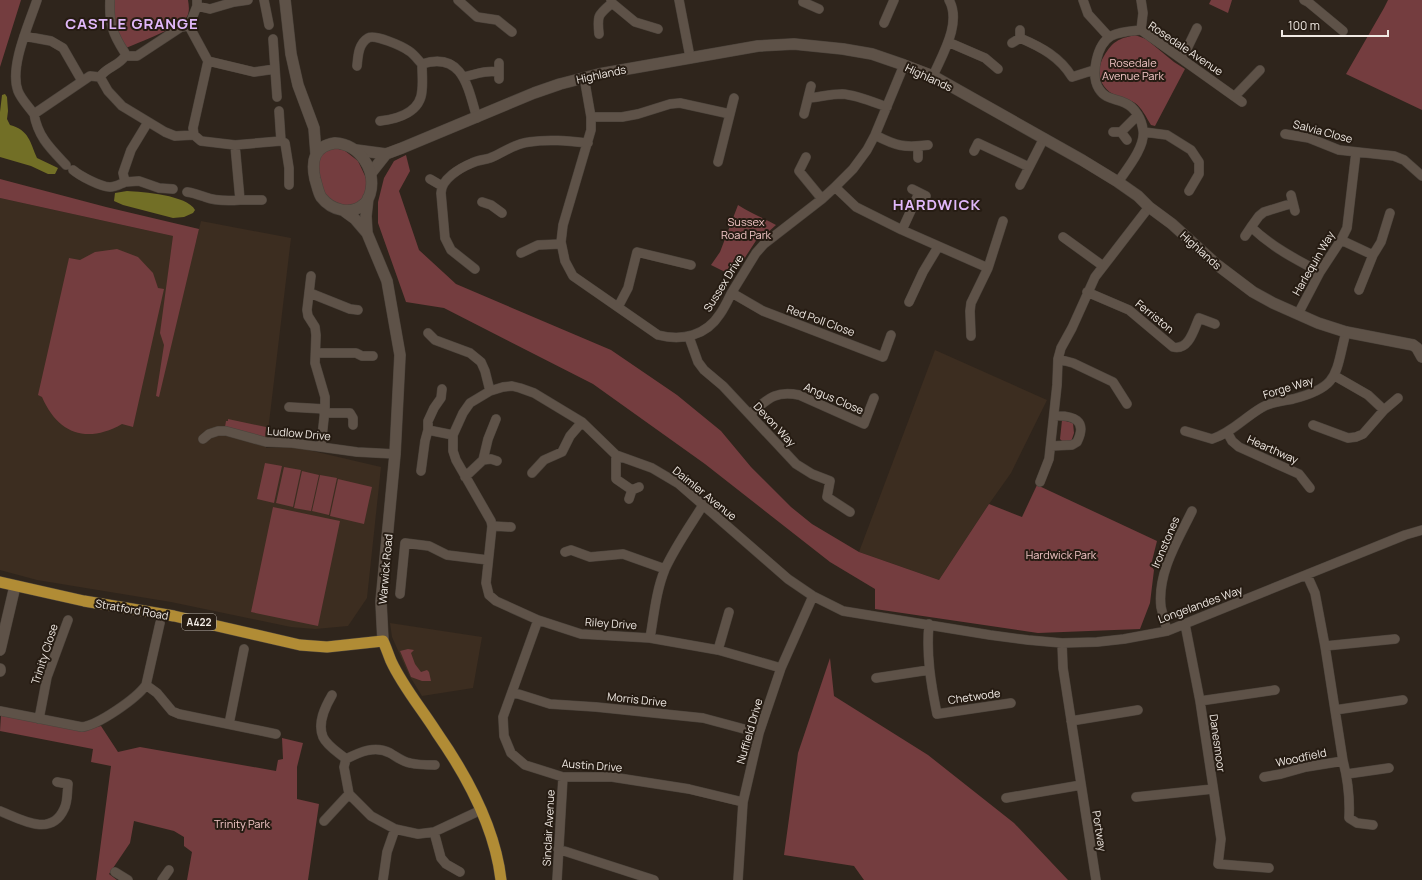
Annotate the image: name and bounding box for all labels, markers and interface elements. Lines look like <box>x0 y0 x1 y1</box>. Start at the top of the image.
scale bar <box>1282 12 1388 38</box>
district label: CASTLE GRANGE <box>65 13 199 34</box>
street label: Rosedale Avenue <box>1146 17 1227 79</box>
text: 100 m <box>1288 17 1320 34</box>
park label: Rosedale Avenue Park <box>1102 55 1164 83</box>
street label: Highlands <box>903 60 955 95</box>
street label: Highlands <box>575 61 628 87</box>
street label: Salvia Close <box>1292 116 1355 146</box>
district label: HARDWICK <box>893 194 981 215</box>
park label: Sussex Road Park <box>721 214 772 242</box>
street label: Highlands <box>1177 227 1225 273</box>
street label: Harlequin Way <box>1288 228 1338 298</box>
street label: Sussex Drive <box>699 251 747 314</box>
street label: Ferriston <box>1133 296 1177 336</box>
street label: Red Poll Close <box>785 301 858 339</box>
street label: Forge Way <box>1261 372 1315 402</box>
street label: Angus Close <box>802 379 867 418</box>
street label: Devon Way <box>751 399 800 450</box>
street label: Ludlow Drive <box>267 423 332 443</box>
street label: Hearthway <box>1245 431 1301 467</box>
street label: Daimler Avenue <box>670 463 741 524</box>
street label: Ironstones <box>1147 514 1183 570</box>
street label: Warwick Road <box>374 533 396 605</box>
park label: Hardwick Park <box>1026 547 1097 562</box>
street label: Longelandes Way <box>1156 582 1245 626</box>
street label: Stratford Road <box>94 595 170 623</box>
road number: A422 <box>182 614 216 630</box>
street label: Riley Drive <box>584 614 638 632</box>
street label: Trinity Close <box>27 621 61 686</box>
street label: Chetwode <box>947 685 1002 707</box>
street label: Morris Drive <box>606 688 668 710</box>
street label: Nuffield Drive <box>732 696 766 766</box>
street label: Danesmoor <box>1207 713 1229 773</box>
street label: Woodfield <box>1274 744 1328 770</box>
street label: Austin Drive <box>561 755 623 775</box>
street label: Sinclair Avenue <box>538 789 558 867</box>
street label: Portway <box>1089 809 1111 853</box>
park label: Trinity Park <box>214 816 270 831</box>

